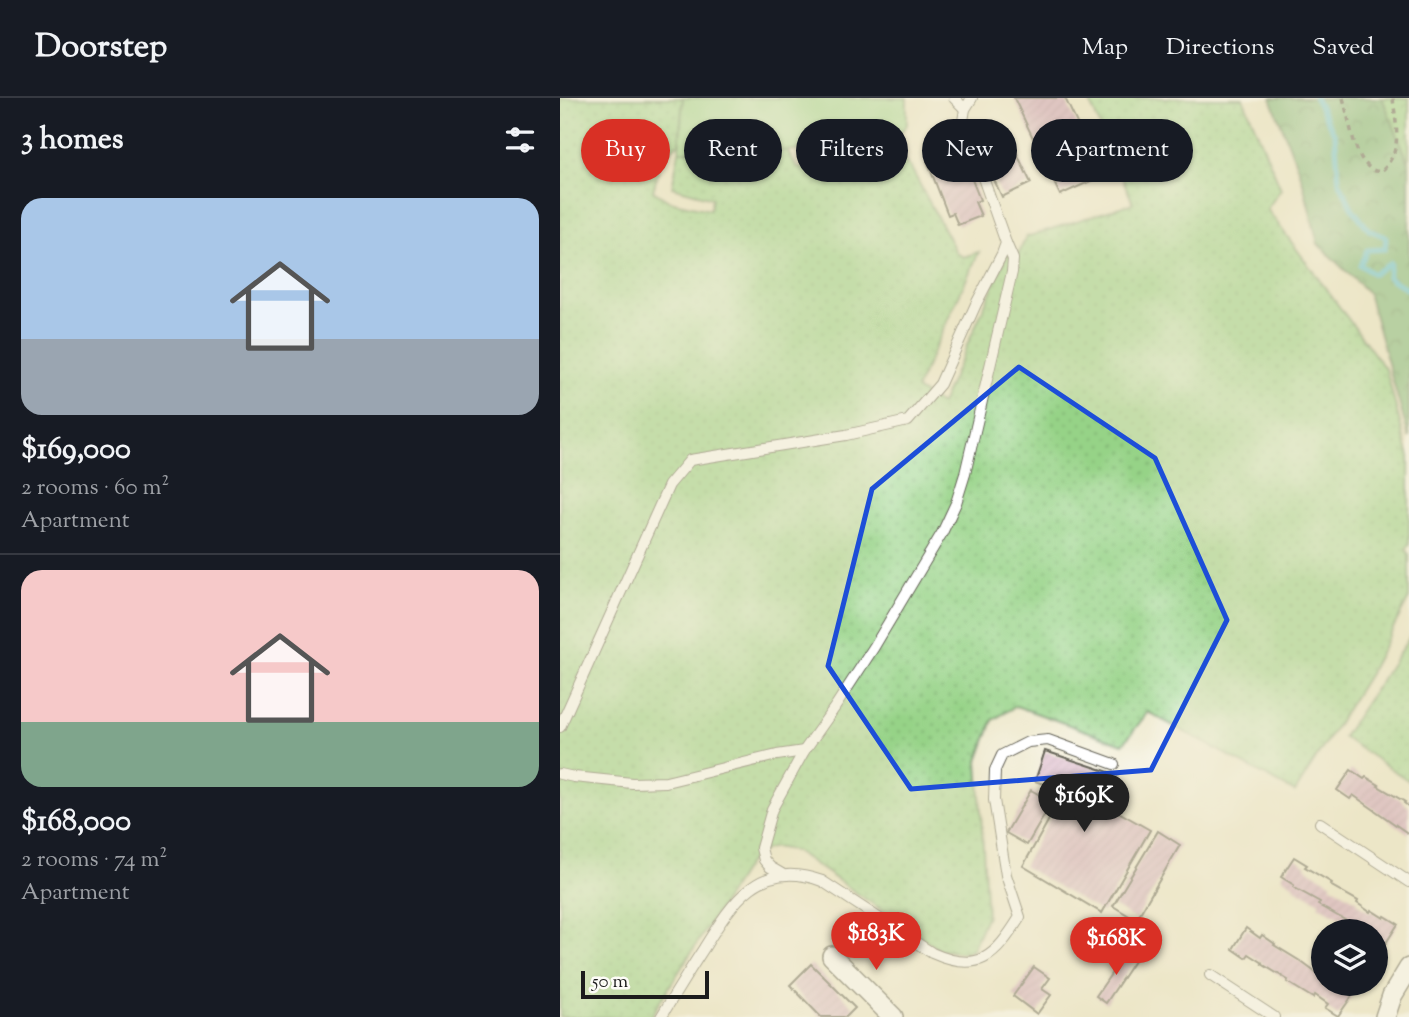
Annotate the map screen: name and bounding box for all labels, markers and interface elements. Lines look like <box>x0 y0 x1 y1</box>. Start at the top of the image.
text: Doorstep <box>35 24 167 72</box>
text: Map <box>1082 31 1128 65</box>
text: Directions <box>1166 31 1274 65</box>
text: Saved <box>1312 31 1374 65</box>
text: 3 homes <box>21 119 124 162</box>
chip: Buy <box>581 119 670 182</box>
chip: Rent <box>684 119 782 182</box>
chip: Filters <box>796 119 908 182</box>
chip: New <box>922 119 1017 182</box>
chip: Apartment <box>1031 119 1193 182</box>
icon: filters <box>501 121 539 159</box>
icon: home <box>217 243 343 369</box>
text: $169,000 <box>21 429 131 472</box>
text: 2 rooms · 60 m² <box>21 472 169 505</box>
text: Apartment <box>21 505 130 538</box>
icon: home <box>217 615 343 741</box>
pin: $169K <box>1035 774 1133 834</box>
text: $169K <box>1054 780 1114 813</box>
text: $168,000 <box>21 801 131 844</box>
text: 2 rooms · 74 m² <box>21 844 167 877</box>
text: Apartment <box>21 877 130 910</box>
pin: $183K <box>827 912 925 972</box>
text: $183K <box>847 918 905 951</box>
pin: $168K <box>1067 918 1165 977</box>
map controls <box>1311 919 1388 996</box>
button: layers <box>1311 919 1388 996</box>
text: $168K <box>1086 923 1146 956</box>
scale bar <box>581 968 709 1000</box>
text: 50 m <box>592 969 628 996</box>

